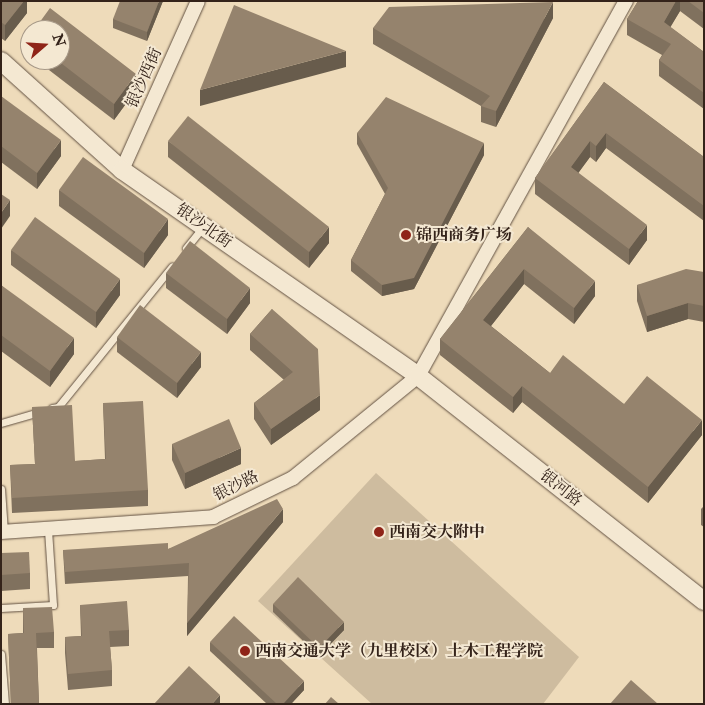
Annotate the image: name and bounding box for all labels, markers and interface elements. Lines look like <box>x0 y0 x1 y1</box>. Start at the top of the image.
north arrow <box>20 20 70 70</box>
text: N <box>49 32 69 49</box>
street label: 银沙西街 <box>122 45 166 111</box>
street label: 银沙北街 <box>172 200 236 252</box>
place label: 锦西商务广场 <box>416 225 512 245</box>
marker: 锦西商务广场 <box>400 229 412 241</box>
street label: 银河路 <box>536 466 586 510</box>
street label: 银沙路 <box>210 467 262 505</box>
place label: 西南交大附中 <box>389 522 485 542</box>
marker: 西南交大附中 <box>373 526 385 538</box>
place label: 西南交通大学（九里校区）土木工程学院 <box>255 641 543 661</box>
marker: 西南交通大学（九里校区）土木工程学院 <box>239 645 251 657</box>

